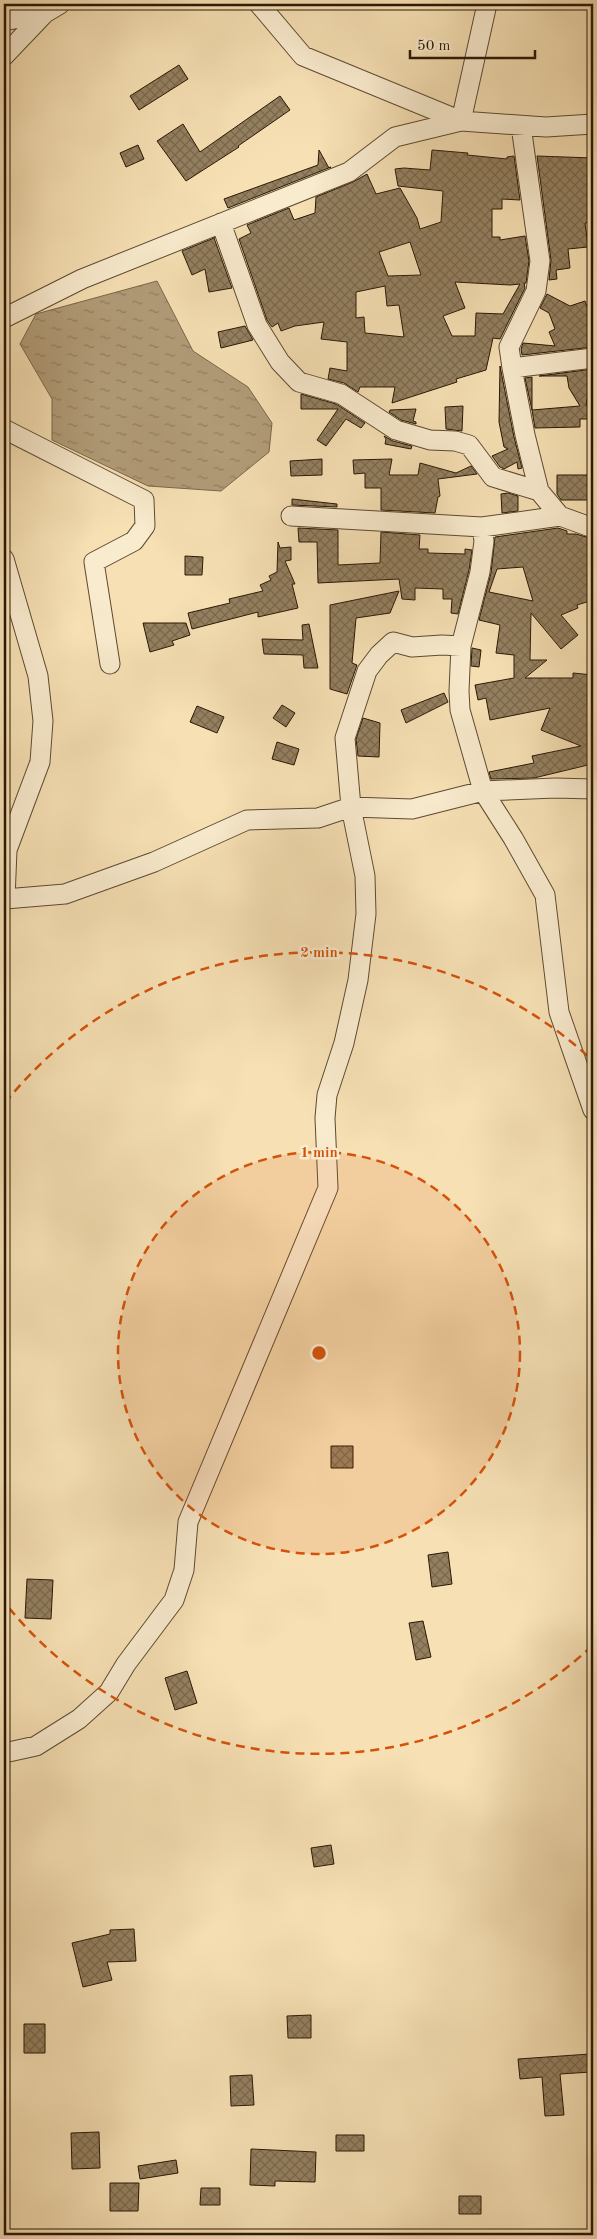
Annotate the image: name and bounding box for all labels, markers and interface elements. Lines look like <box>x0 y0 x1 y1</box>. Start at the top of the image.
scale bar <box>410 28 534 60</box>
text: 50 m <box>417 39 451 54</box>
text: 2 min <box>300 946 338 961</box>
text: 1 min <box>300 1146 338 1161</box>
centre of rings <box>310 1344 328 1362</box>

